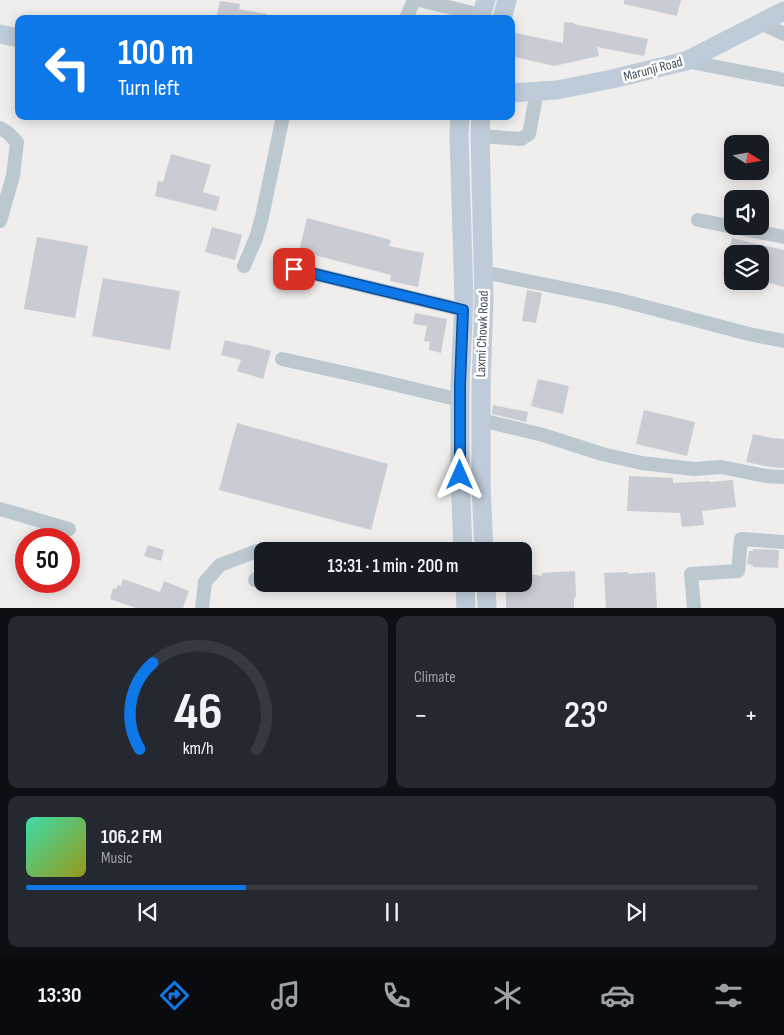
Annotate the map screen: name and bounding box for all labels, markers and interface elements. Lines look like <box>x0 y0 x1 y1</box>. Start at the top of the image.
text: 100 m <box>118 32 194 75</box>
icon: left <box>35 35 100 100</box>
street label: Marunji Road <box>622 53 684 85</box>
text: Turn left <box>118 75 180 102</box>
north arrow <box>724 135 769 180</box>
map controls <box>724 135 769 290</box>
button: sound <box>724 190 769 235</box>
button: layers <box>724 245 769 290</box>
pin <box>273 248 315 290</box>
icon: arrive <box>280 255 308 283</box>
street label: Laxmi Chowk Road <box>472 290 492 378</box>
position arrow <box>433 448 485 500</box>
speed limit sign: 50 <box>15 528 80 593</box>
text: 13:31 · 1 min · 200 m <box>328 555 458 578</box>
text: Climate <box>414 668 456 687</box>
text: 46 <box>174 681 222 744</box>
text: 23° <box>564 693 608 738</box>
text: − <box>414 699 428 732</box>
text: + <box>744 699 758 732</box>
text: km/h <box>183 738 213 759</box>
text: 106.2 FM <box>101 826 162 849</box>
text: Music <box>101 849 132 868</box>
icon: previous <box>134 898 162 926</box>
icon: pause <box>378 898 406 926</box>
icon: next <box>622 898 650 926</box>
icon: directions <box>157 978 192 1013</box>
icon: music <box>268 978 303 1013</box>
icon: phone <box>379 978 414 1013</box>
icon: climate <box>490 978 525 1013</box>
icon: car <box>600 978 635 1013</box>
icon: filters <box>711 978 746 1013</box>
text: 13:30 <box>38 982 82 1009</box>

